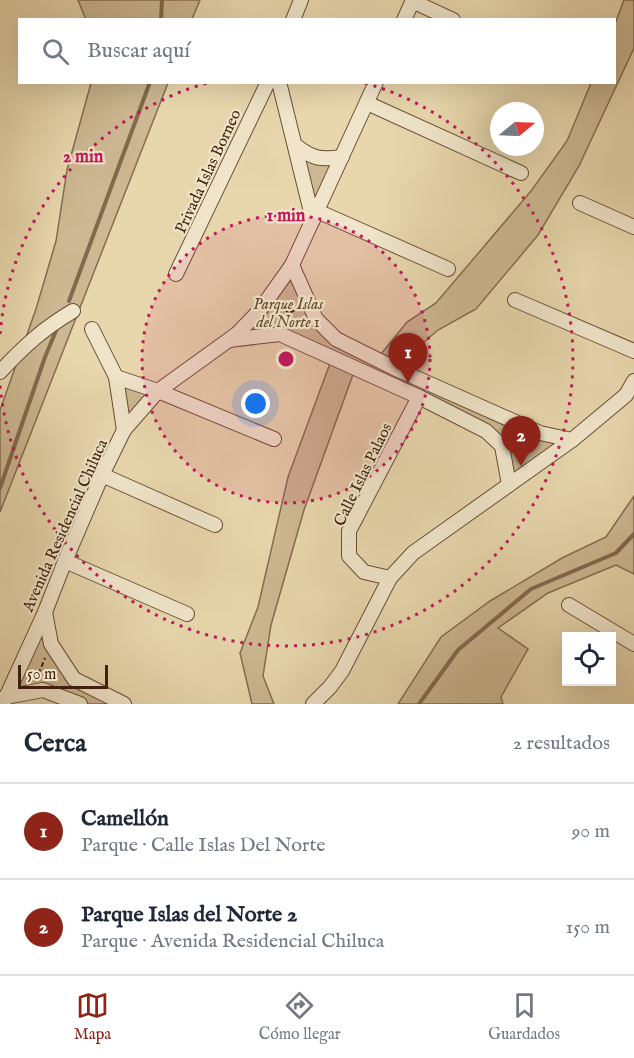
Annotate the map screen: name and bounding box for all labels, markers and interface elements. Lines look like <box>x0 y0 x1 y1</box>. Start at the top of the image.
search box <box>18 18 616 84</box>
icon: search <box>39 35 72 68</box>
text: Buscar aquí <box>87 37 190 65</box>
north arrow <box>490 102 544 156</box>
street label: Privada Islas Borneo <box>171 106 246 237</box>
text: 2 min <box>63 146 104 169</box>
text: 1 min <box>267 205 306 228</box>
park label: Parque Islas del Norte 1 <box>253 295 323 333</box>
pin: 1 <box>388 334 428 383</box>
centre of rings <box>276 349 296 369</box>
your location <box>241 389 270 418</box>
pin: 2 <box>502 416 540 466</box>
street label: Calle Islas Palaos <box>330 420 398 530</box>
street label: Avenida Residencial Chiluca <box>18 436 113 616</box>
map controls <box>562 632 616 686</box>
button: locate <box>562 632 616 686</box>
scale bar <box>18 662 108 690</box>
text: 50 m <box>27 665 56 685</box>
text: Cerca <box>24 727 86 760</box>
text: 2 resultados <box>513 731 610 756</box>
text: Camellón <box>81 805 169 833</box>
text: 1 <box>40 819 47 844</box>
text: 90 m <box>572 819 610 844</box>
text: Parque · Calle Islas Del Norte <box>81 833 325 858</box>
text: Parque Islas del Norte 2 <box>81 901 297 929</box>
text: 2 <box>39 915 48 940</box>
text: 150 m <box>566 915 610 940</box>
text: Parque · Avenida Residencial Chiluca <box>81 929 384 954</box>
tab: Mapa <box>74 989 111 1045</box>
tab: Cómo llegar <box>259 989 341 1045</box>
tab: Guardados <box>488 989 560 1045</box>

